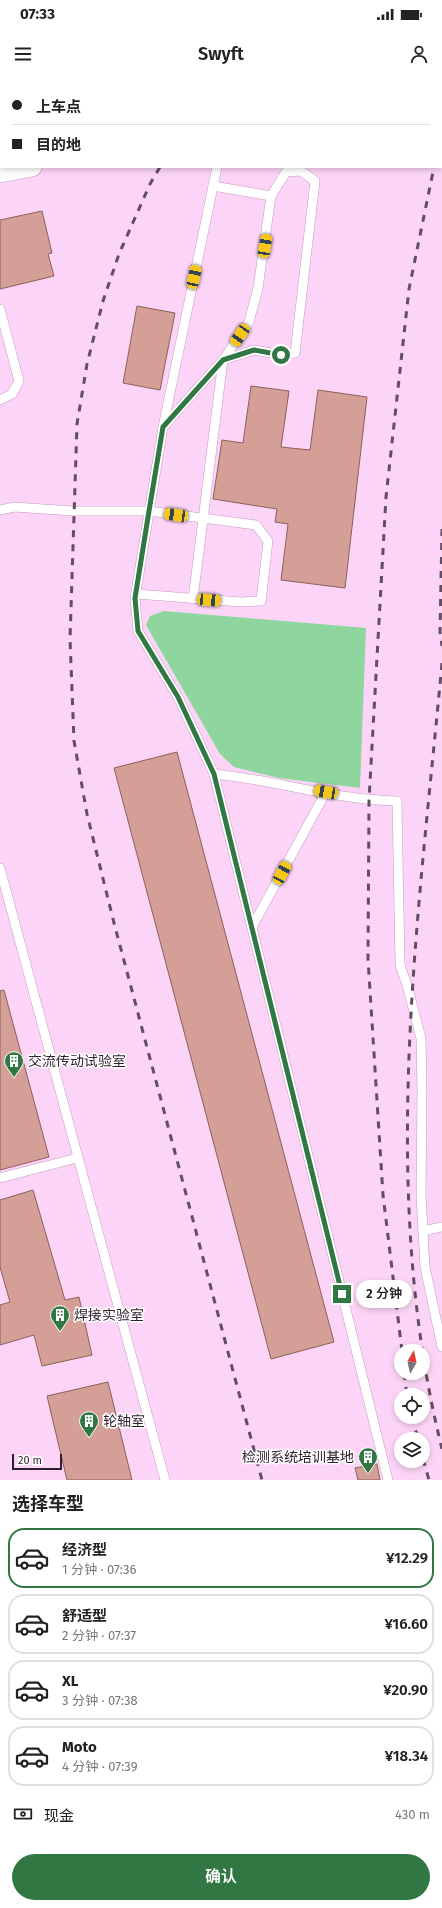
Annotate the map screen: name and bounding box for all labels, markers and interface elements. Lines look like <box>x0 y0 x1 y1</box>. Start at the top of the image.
text: 07:33 <box>20 5 55 23</box>
icon: menu <box>12 43 34 65</box>
text: Swyft <box>198 43 244 65</box>
icon: person <box>408 43 430 65</box>
text: 上车点 <box>36 98 81 116</box>
text: 目的地 <box>36 136 81 154</box>
car <box>257 233 273 259</box>
car <box>186 264 202 290</box>
car <box>228 322 252 348</box>
route start <box>272 346 290 364</box>
car <box>163 507 189 523</box>
car <box>197 593 221 607</box>
car <box>313 784 339 800</box>
car <box>271 860 293 886</box>
building icon: 交流传动试验室 <box>3 1050 25 1078</box>
place label: 交流传动试验室 <box>28 1053 126 1070</box>
callout: 2 分钟 <box>356 1280 412 1308</box>
route end <box>333 1285 351 1303</box>
text: 2 分钟 <box>366 1286 402 1301</box>
building icon: 焊接实验室 <box>49 1304 71 1332</box>
place label: 焊接实验室 <box>74 1307 144 1324</box>
north arrow <box>394 1344 430 1380</box>
map controls <box>394 1344 430 1468</box>
button: locate <box>394 1388 430 1424</box>
building icon: 轮轴室 <box>78 1410 100 1438</box>
place label: 轮轴室 <box>103 1413 145 1430</box>
button: layers <box>394 1432 430 1468</box>
building icon: 检测系统培训基地 <box>357 1446 379 1474</box>
place label: 检测系统培训基地 <box>242 1449 354 1466</box>
scale bar <box>12 1452 62 1471</box>
text: 20 m <box>18 1454 42 1467</box>
text: 选择车型 <box>12 1493 84 1515</box>
icon: car <box>14 1540 50 1576</box>
text: 经济型 <box>62 1541 107 1559</box>
text: ¥12.29 <box>386 1549 428 1567</box>
text: 1 分钟 · 07:36 <box>62 1562 137 1577</box>
icon: car <box>14 1606 50 1642</box>
text: 舒适型 <box>62 1607 107 1625</box>
text: ¥16.60 <box>384 1615 428 1633</box>
text: 2 分钟 · 07:37 <box>62 1628 136 1643</box>
icon: car <box>14 1672 50 1708</box>
text: XL <box>62 1672 78 1690</box>
text: ¥20.90 <box>383 1681 428 1699</box>
text: 3 分钟 · 07:38 <box>62 1693 138 1708</box>
icon: car <box>14 1738 50 1774</box>
text: Moto <box>62 1738 97 1756</box>
text: ¥18.34 <box>385 1747 428 1765</box>
text: 4 分钟 · 07:39 <box>62 1759 138 1774</box>
icon: cash <box>12 1803 34 1825</box>
text: 现金 <box>44 1807 74 1825</box>
text: 430 m <box>395 1807 430 1822</box>
button: 确认 <box>12 1854 430 1900</box>

